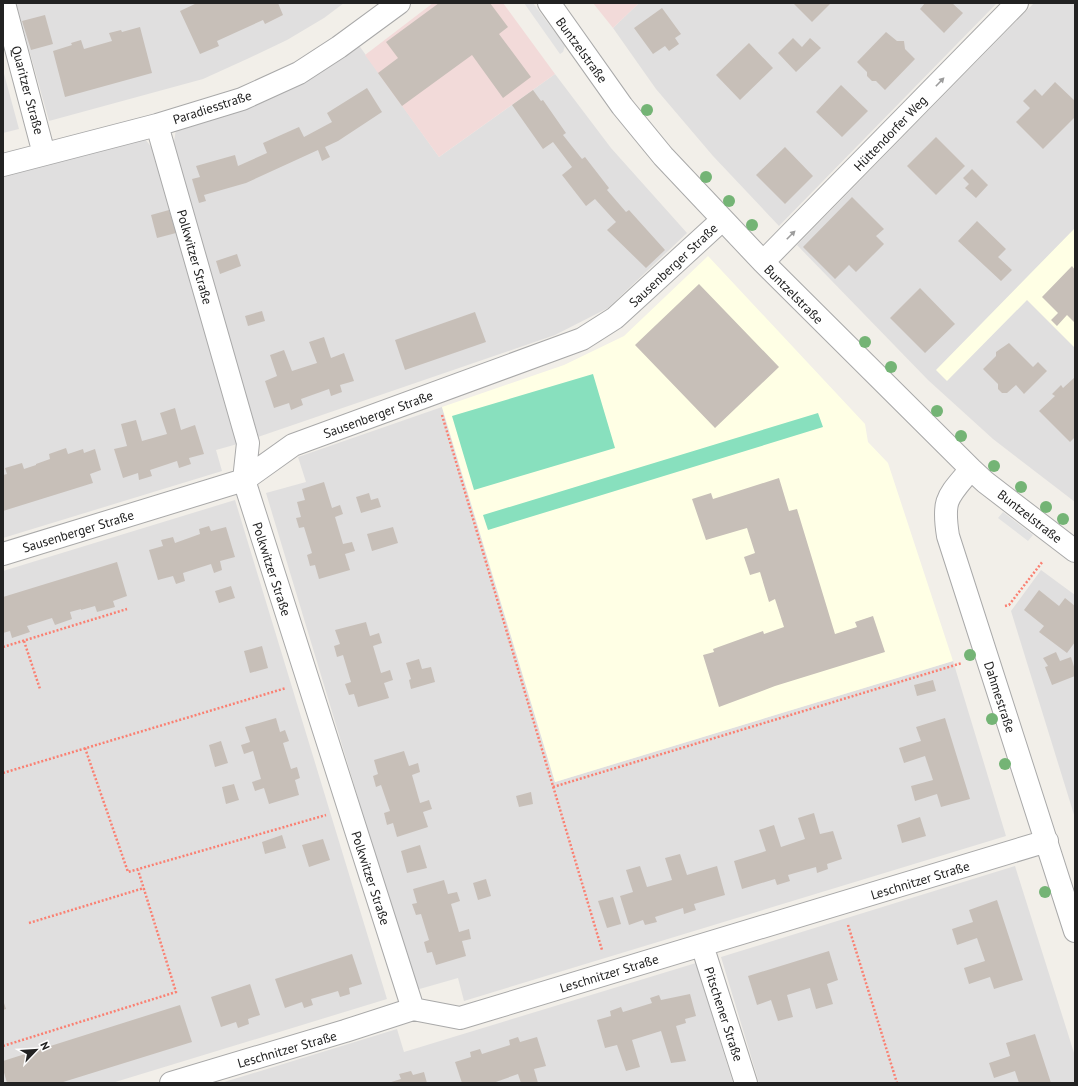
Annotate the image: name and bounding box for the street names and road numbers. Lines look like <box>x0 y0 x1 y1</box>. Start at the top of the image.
street label: Buntzelstraße <box>552 14 611 87</box>
street label: Quaritzer Straße <box>8 44 48 136</box>
street label: Paradiesstraße <box>171 87 254 128</box>
street label: Hüttendorfer Weg <box>850 92 931 175</box>
street label: Polkwitzer Straße <box>173 208 216 306</box>
street label: Sausenberger Straße <box>625 220 721 311</box>
street label: Buntzelstraße <box>760 261 827 328</box>
street label: Sausenberger Straße <box>321 387 435 442</box>
street label: Buntzelstraße <box>994 486 1065 547</box>
street label: Sausenberger Straße <box>20 506 136 556</box>
street label: Polkwitzer Straße <box>248 520 295 618</box>
street label: Dahmestraße <box>980 659 1019 735</box>
street label: Polkwitzer Straße <box>347 829 394 927</box>
street label: Leschnitzer Straße <box>869 857 972 904</box>
street label: Leschnitzer Straße <box>558 950 661 997</box>
street label: Pitschener Straße <box>700 965 747 1064</box>
street label: Leschnitzer Straße <box>235 1027 339 1072</box>

